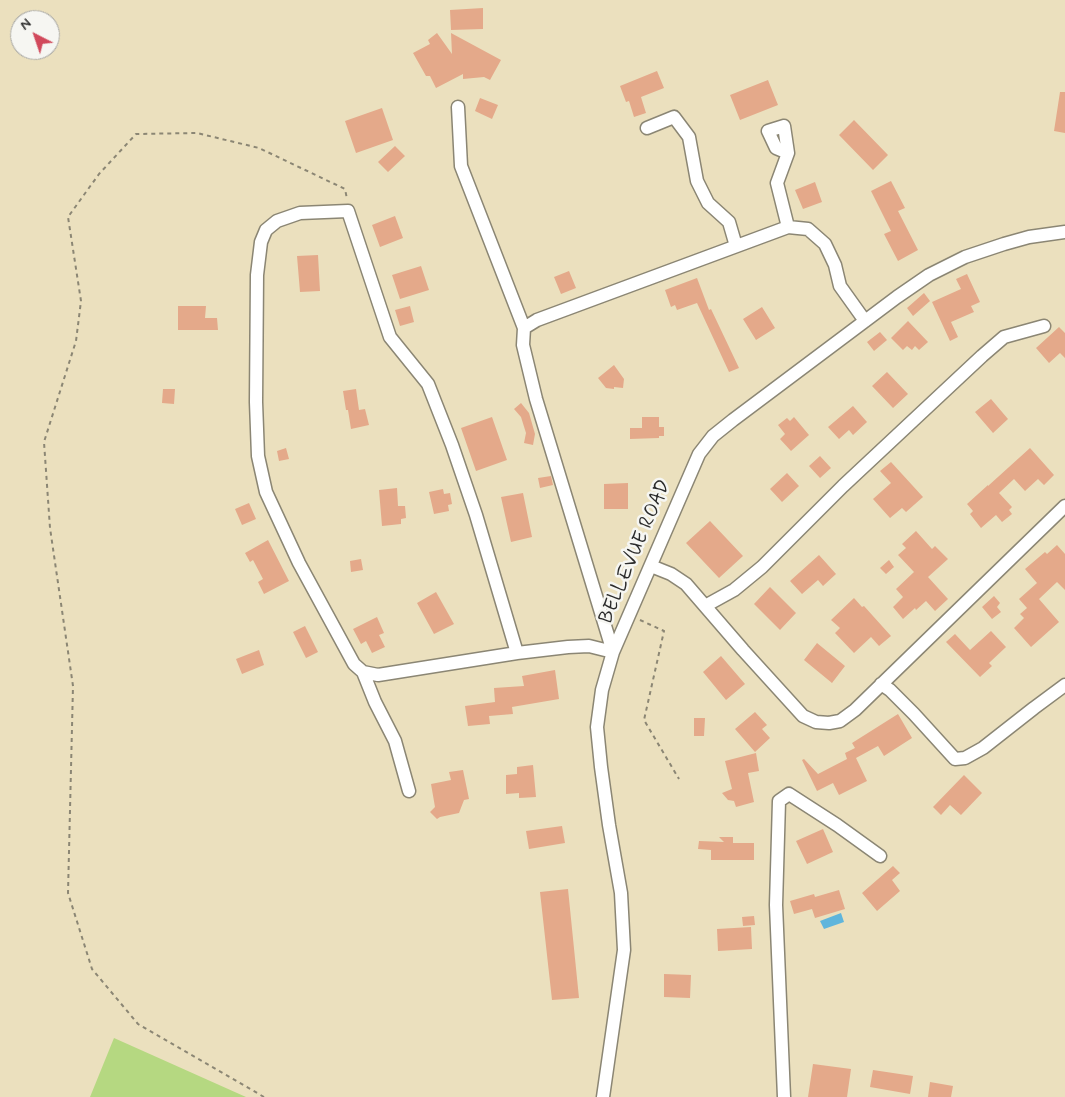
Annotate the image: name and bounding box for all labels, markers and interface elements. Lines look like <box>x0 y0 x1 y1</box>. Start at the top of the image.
north arrow <box>10 10 60 60</box>
text: N <box>16 15 35 34</box>
street label: BELLEVUE ROAD <box>595 476 677 628</box>

